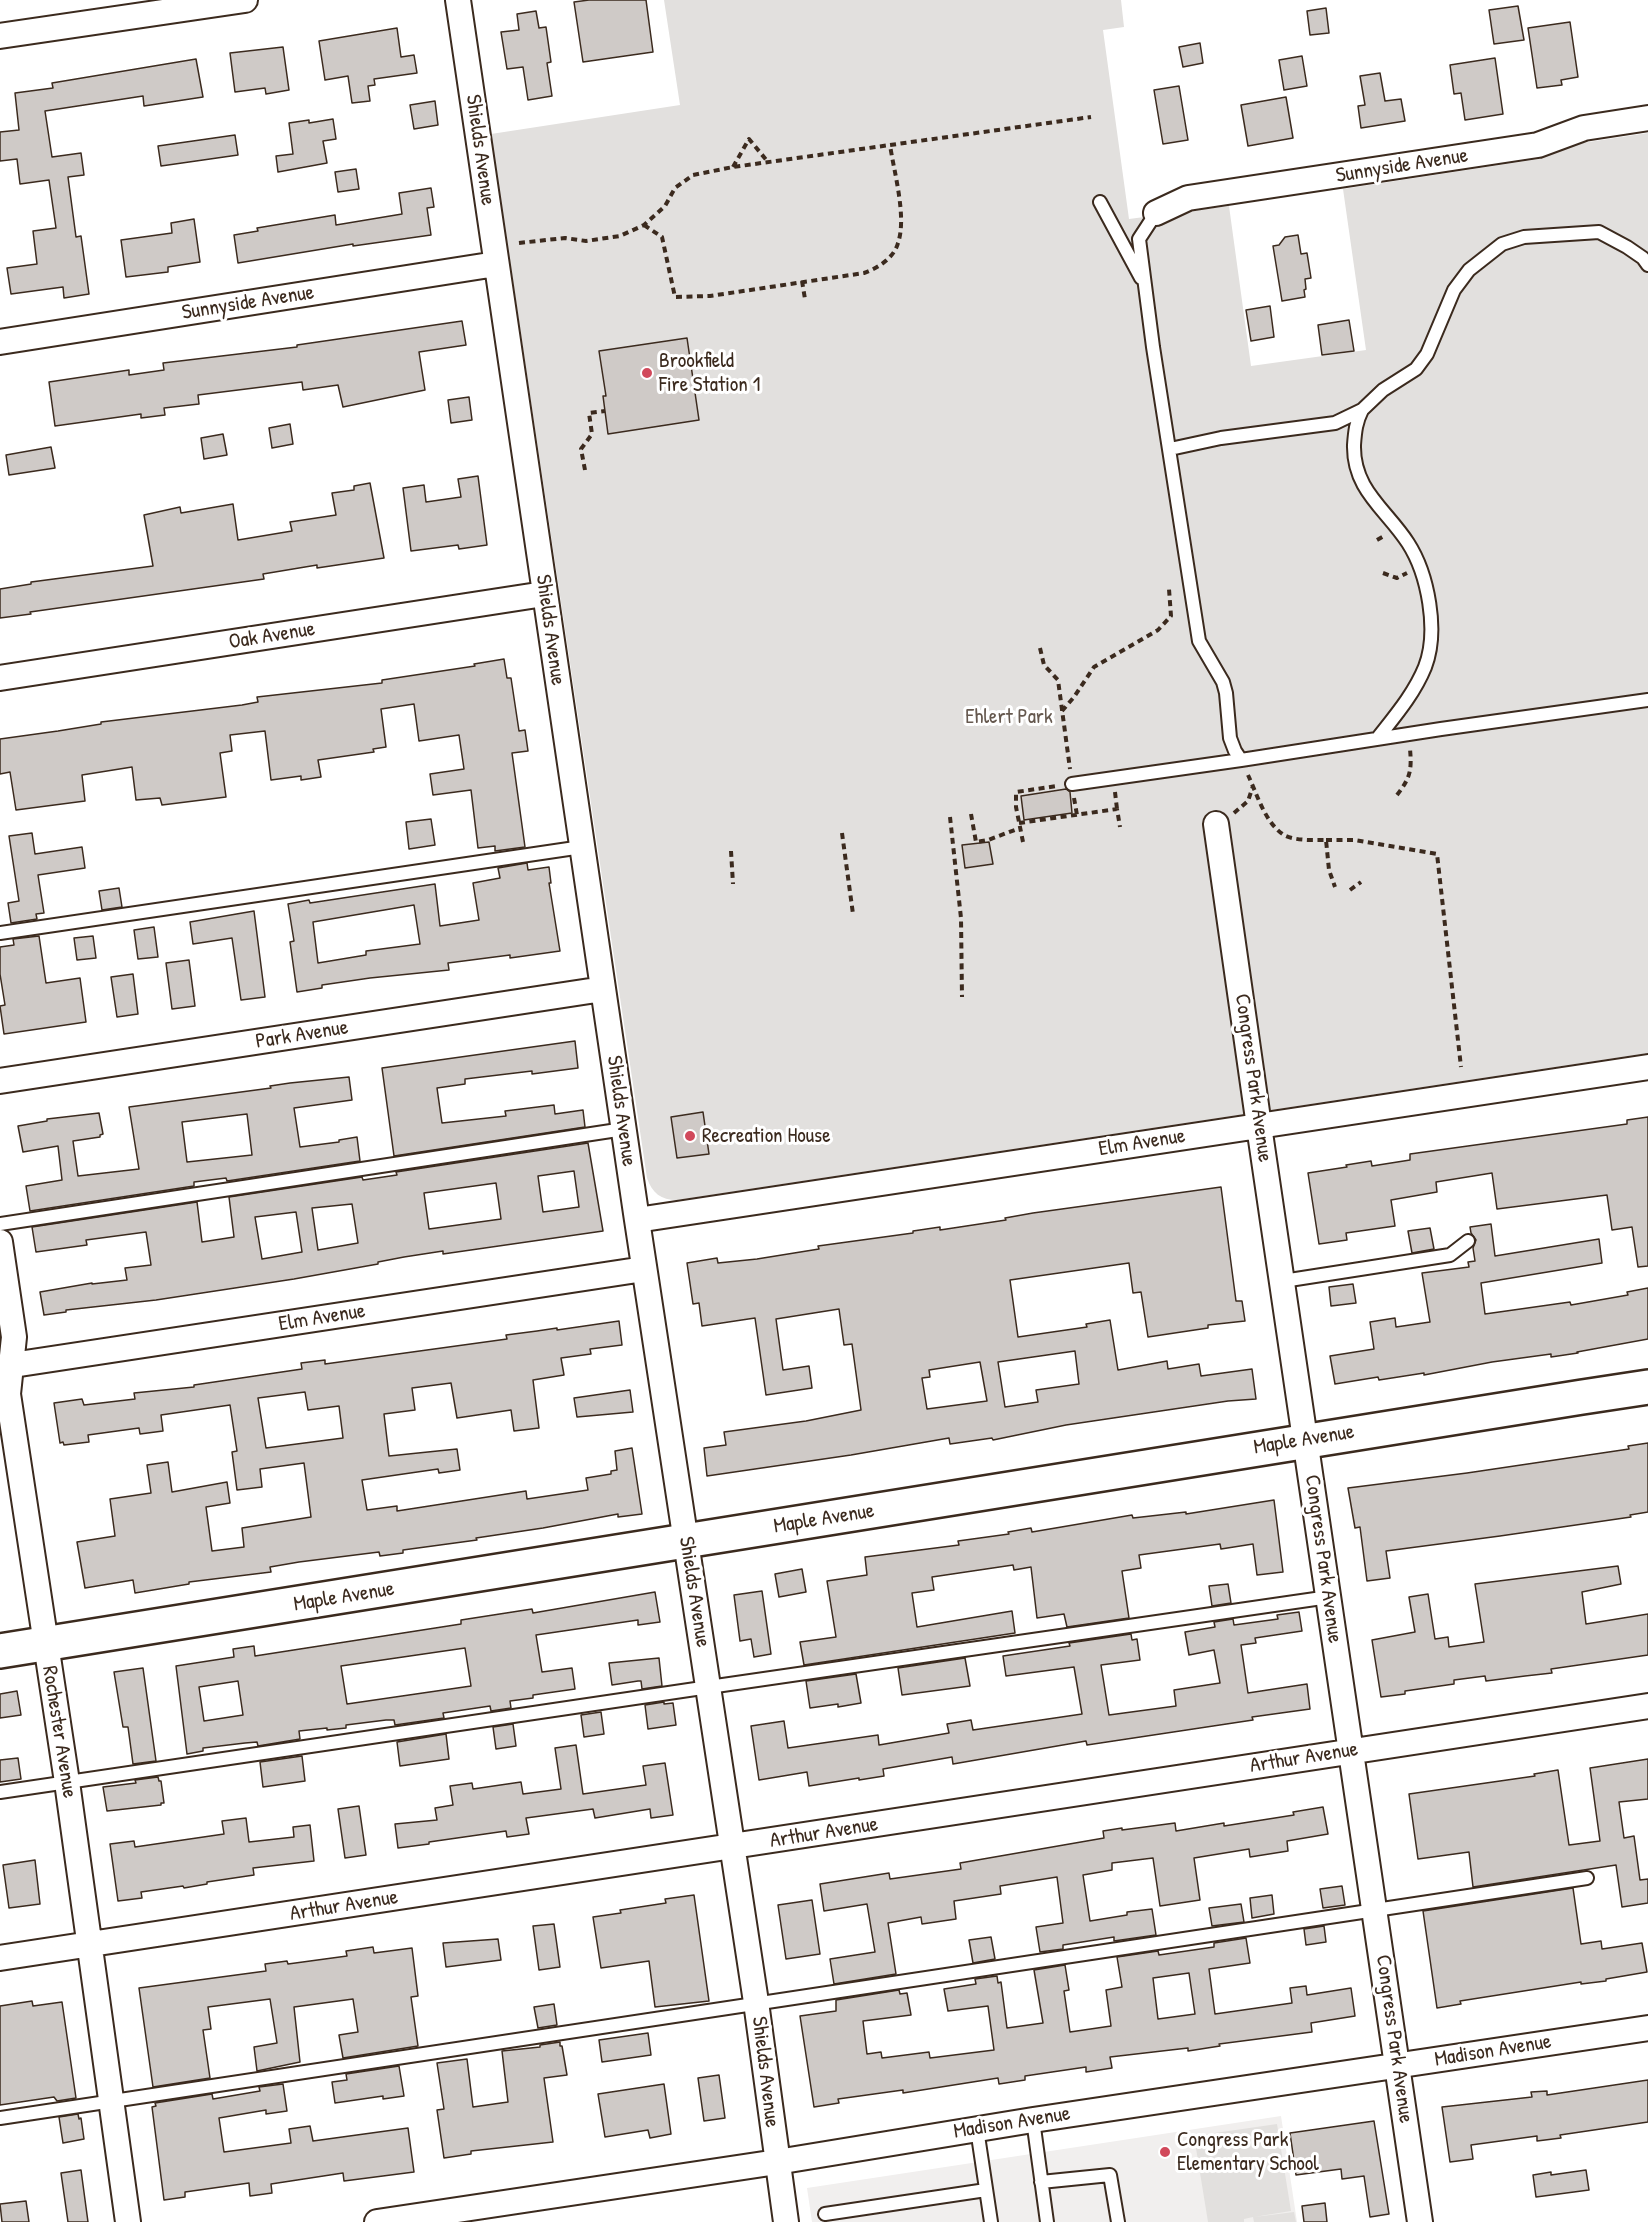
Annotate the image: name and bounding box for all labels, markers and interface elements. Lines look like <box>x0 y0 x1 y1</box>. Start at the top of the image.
street label: Shields Avenue <box>460 93 500 207</box>
street label: Sunnyside Avenue <box>1334 143 1470 189</box>
street label: Sunnyside Avenue <box>180 280 316 326</box>
place label: Brookfield Fire Station 1 <box>659 348 760 398</box>
marker: Brookfield Fire Station 1 <box>640 366 654 380</box>
street label: Shields Avenue <box>530 573 570 687</box>
street label: Oak Avenue <box>227 617 317 655</box>
park label: Ehlert Park <box>965 704 1053 730</box>
street label: Congress Park Avenue <box>1229 992 1277 1164</box>
street label: Park Avenue <box>254 1015 350 1055</box>
street label: Shields Avenue <box>601 1054 641 1168</box>
place label: Recreation House <box>702 1123 831 1149</box>
street label: Elm Avenue <box>1097 1124 1187 1162</box>
marker: Recreation House <box>683 1129 697 1143</box>
street label: Elm Avenue <box>277 1299 367 1337</box>
street label: Maple Avenue <box>1252 1420 1356 1460</box>
street label: Congress Park Avenue <box>1299 1473 1347 1645</box>
street label: Maple Avenue <box>772 1499 876 1539</box>
street label: Shields Avenue <box>673 1535 715 1649</box>
street label: Maple Avenue <box>292 1577 396 1617</box>
street label: Rochester Avenue <box>36 1664 82 1800</box>
street label: Arthur Avenue <box>1248 1737 1360 1779</box>
street label: Arthur Avenue <box>768 1812 880 1854</box>
street label: Arthur Avenue <box>288 1885 400 1927</box>
street label: Congress Park Avenue <box>1370 1953 1418 2125</box>
street label: Shields Avenue <box>746 2015 784 2129</box>
street label: Madison Avenue <box>1433 2029 1553 2073</box>
street label: Madison Avenue <box>952 2101 1072 2145</box>
place label: Congress Park Elementary School <box>1177 2127 1319 2177</box>
marker: Congress Park Elementary School <box>1158 2145 1172 2159</box>

